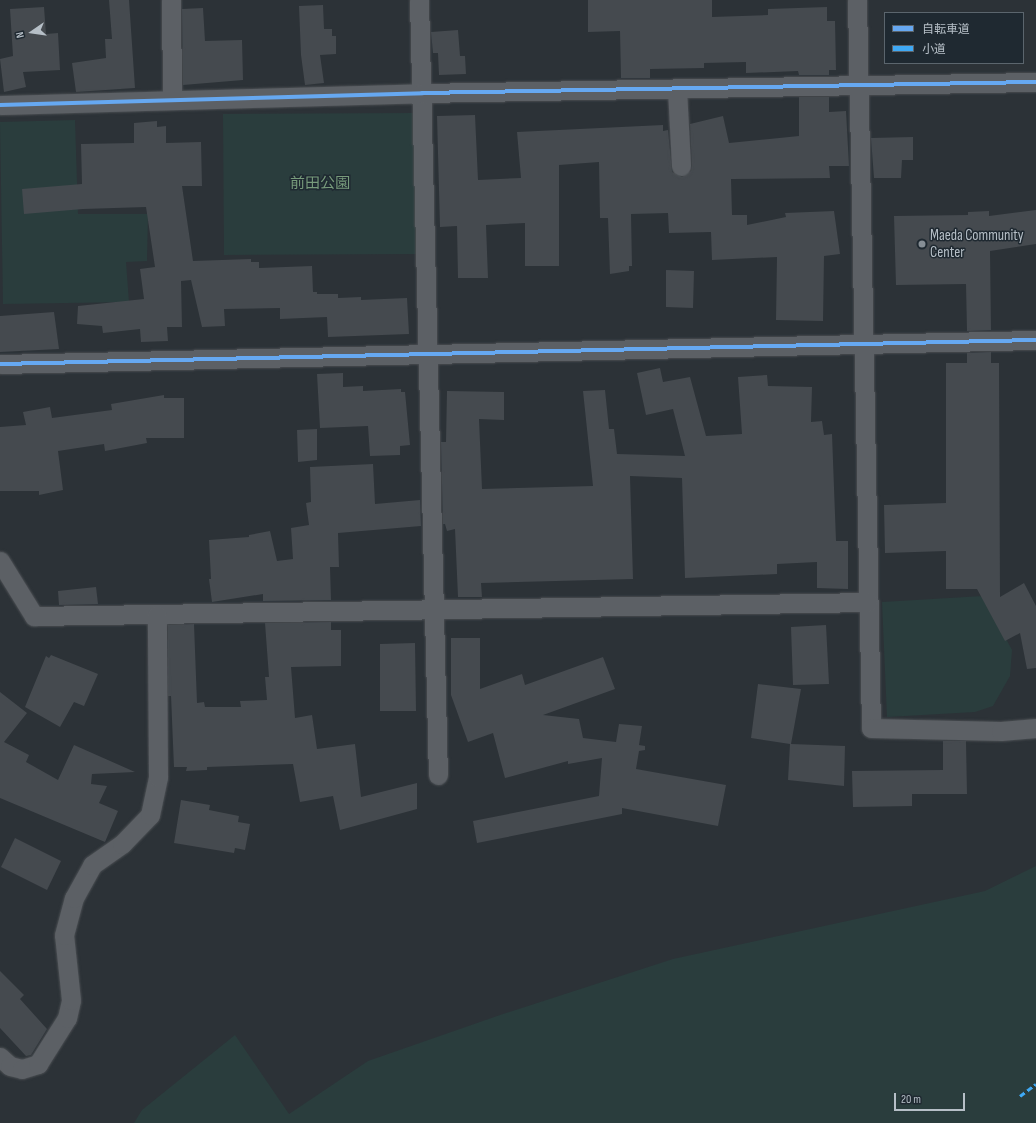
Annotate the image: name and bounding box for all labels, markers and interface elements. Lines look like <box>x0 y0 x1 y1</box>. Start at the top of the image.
north arrow <box>12 12 52 52</box>
legend <box>884 12 1024 64</box>
text: 自転車道 <box>922 22 970 37</box>
text: N <box>13 30 27 39</box>
text: 小道 <box>922 42 946 57</box>
park label: 前田公園 <box>290 175 350 193</box>
place label: Maeda Community Center <box>930 226 1024 261</box>
marker: Maeda Community Center <box>917 239 927 249</box>
scale bar <box>896 1085 967 1111</box>
text: 20 m <box>901 1092 921 1107</box>

